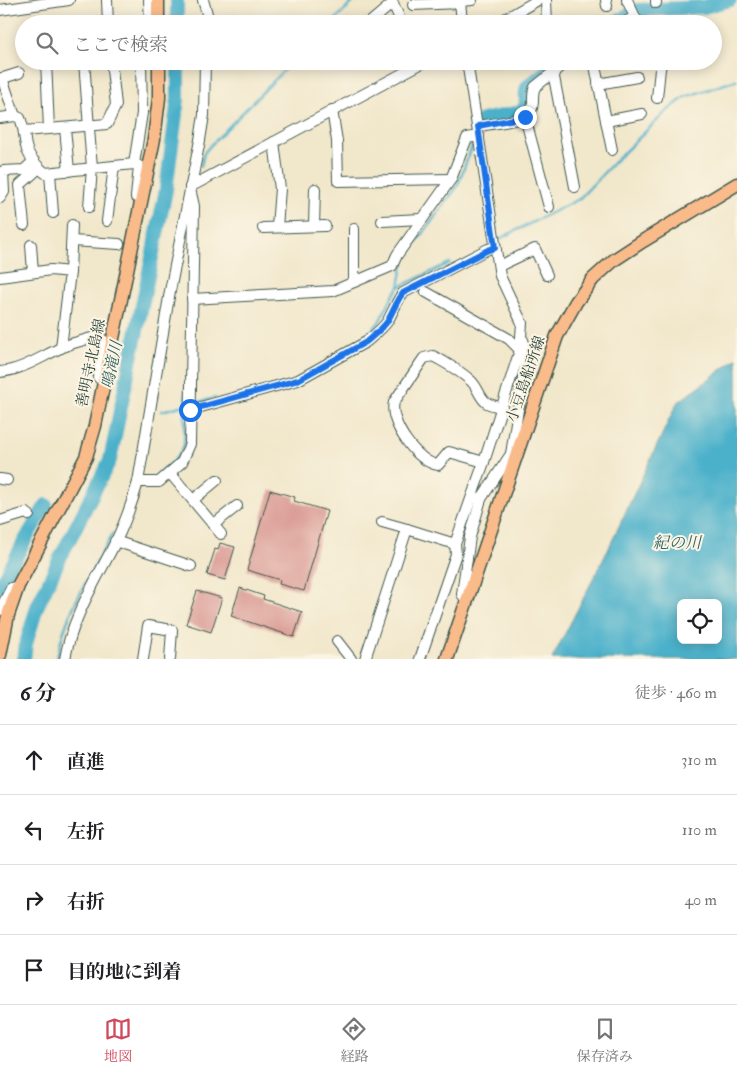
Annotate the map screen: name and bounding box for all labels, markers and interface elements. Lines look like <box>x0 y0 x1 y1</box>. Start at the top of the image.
search box <box>15 15 722 70</box>
icon: search <box>33 29 61 57</box>
text: ここで検索 <box>73 33 168 57</box>
route end <box>514 106 537 129</box>
street label: 善明寺北島線 <box>72 317 110 409</box>
street label: 小豆島船所線 <box>502 333 550 425</box>
water label: 鳴滝川 <box>97 337 127 391</box>
route start <box>179 399 202 422</box>
water label: 紀の川 <box>653 533 703 553</box>
map controls <box>677 599 722 644</box>
button: locate <box>677 599 722 644</box>
text: 6 分 <box>20 680 56 707</box>
text: 徒歩 · 460 m <box>634 683 717 703</box>
icon: ahead <box>20 746 48 774</box>
text: 直進 <box>67 750 105 774</box>
text: 310 m <box>681 750 717 770</box>
icon: left <box>20 816 48 844</box>
text: 左折 <box>67 820 105 844</box>
text: 110 m <box>682 820 717 840</box>
icon: right <box>20 886 48 914</box>
text: 右折 <box>67 890 105 914</box>
text: 40 m <box>684 890 717 910</box>
icon: arrive <box>20 956 48 984</box>
text: 目的地に到着 <box>67 960 181 984</box>
tab: 地図 <box>104 1015 132 1065</box>
tab: 経路 <box>340 1015 368 1065</box>
tab: 保存済み <box>577 1015 633 1065</box>

